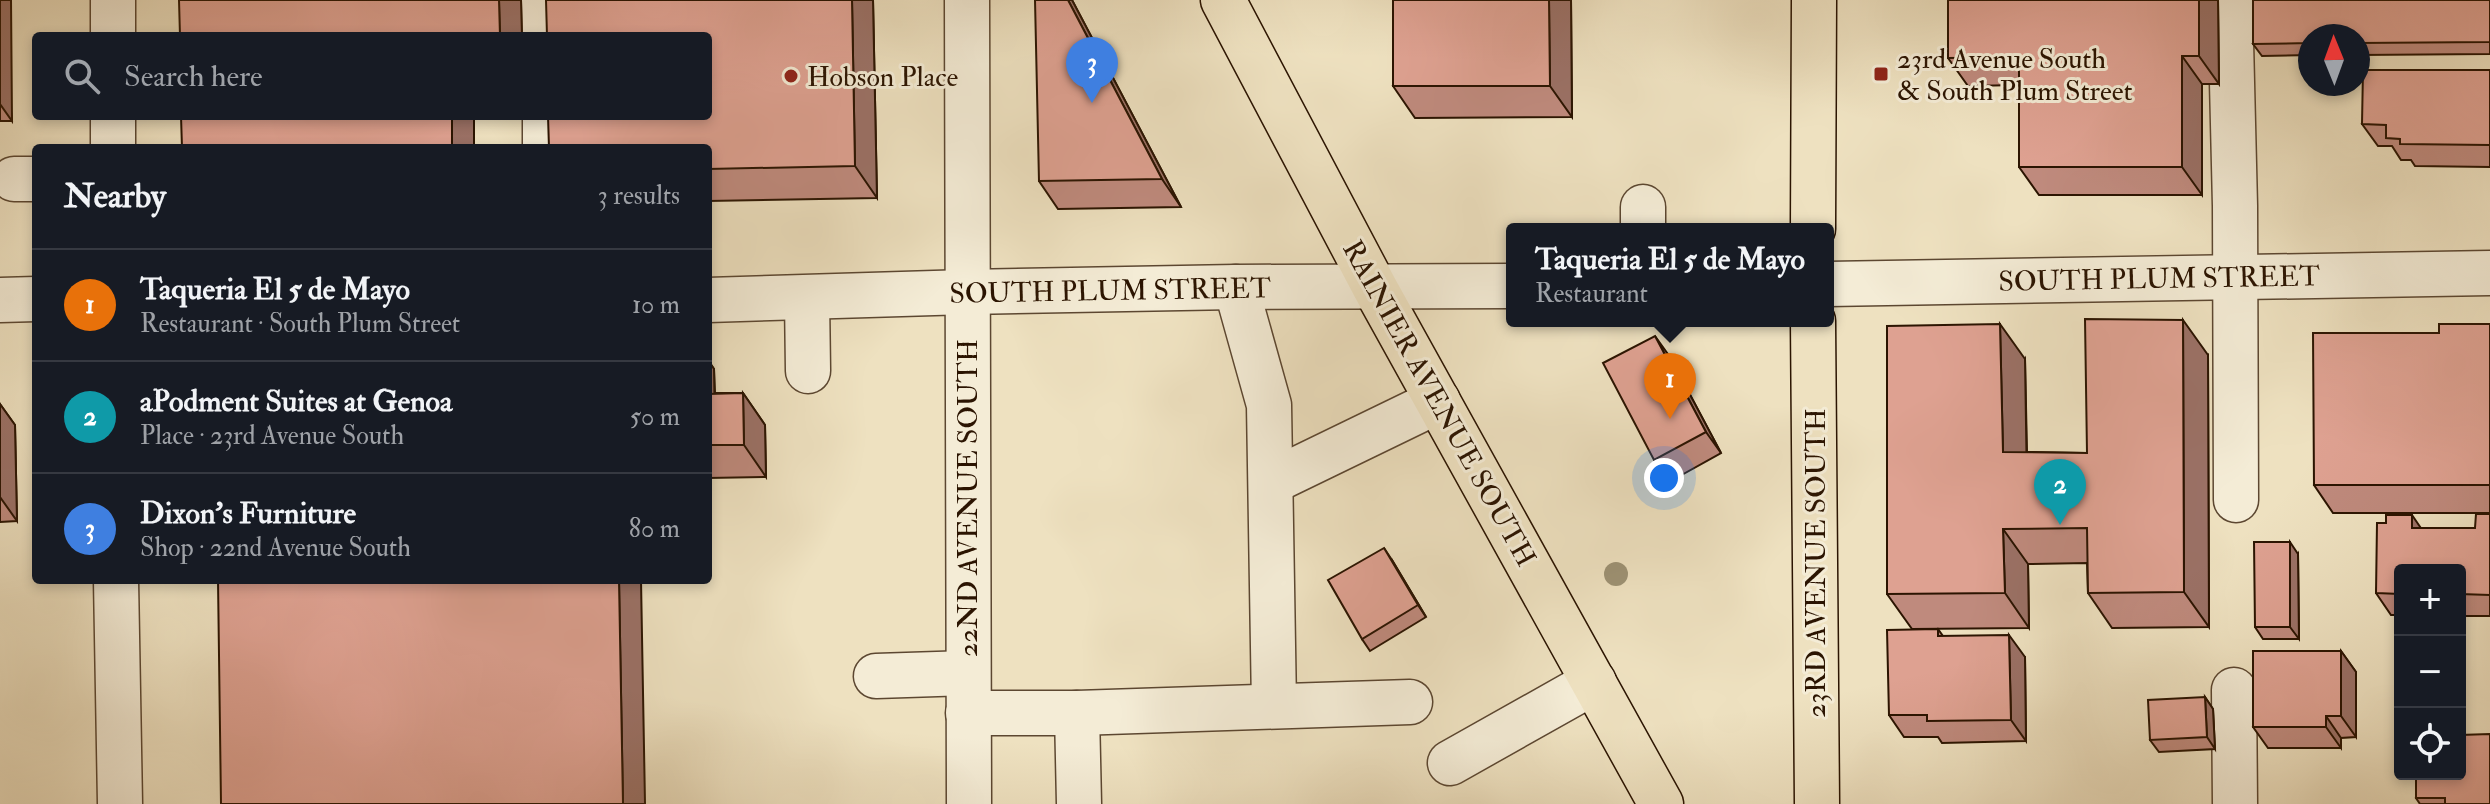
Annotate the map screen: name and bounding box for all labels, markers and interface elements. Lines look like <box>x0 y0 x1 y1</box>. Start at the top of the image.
north arrow <box>2298 24 2370 96</box>
search box <box>32 32 712 120</box>
pin: 3 <box>1066 37 1118 103</box>
place label: 23rd Avenue South & South Plum Street <box>1897 42 2132 109</box>
icon: search <box>60 54 104 98</box>
text: Search here <box>124 58 263 95</box>
place label: Hobson Place <box>807 60 959 95</box>
marker: 23rd Avenue South & South Plum Street <box>1872 65 1890 83</box>
marker: Hobson Place <box>782 67 800 85</box>
text: Nearby <box>64 175 166 218</box>
text: 3 results <box>598 180 680 212</box>
popup <box>1506 223 1834 327</box>
street label: RAINIER AVENUE SOUTH <box>1334 234 1543 573</box>
text: Taqueria El 5 de Mayo <box>1535 241 1805 278</box>
street label: SOUTH PLUM STREET <box>1998 259 2320 300</box>
text: Taqueria El 5 de Mayo <box>140 271 410 308</box>
street label: SOUTH PLUM STREET <box>949 271 1271 312</box>
text: Restaurant <box>1535 278 1648 310</box>
text: 1 <box>85 289 95 321</box>
text: 10 m <box>632 289 680 321</box>
text: Restaurant · South Plum Street <box>140 308 460 340</box>
street label: 22ND AVENUE SOUTH <box>951 339 986 657</box>
pin: 1 <box>1644 353 1696 419</box>
text: aPodment Suites at Genoa <box>140 383 452 420</box>
text: 2 <box>83 401 97 433</box>
text: 50 m <box>630 401 680 433</box>
street label: 23RD AVENUE SOUTH <box>1799 408 1834 718</box>
text: Place · 23rd Avenue South <box>140 420 404 452</box>
your location <box>1644 458 1684 498</box>
pin: 2 <box>2034 459 2086 525</box>
text: Dixon's Furniture <box>140 495 356 532</box>
text: 3 <box>85 513 95 545</box>
text: 80 m <box>629 513 680 545</box>
text: Shop · 22nd Avenue South <box>140 532 411 564</box>
map controls <box>2394 564 2466 780</box>
button: + <box>2394 564 2466 636</box>
button: − <box>2394 636 2466 708</box>
button: locate <box>2394 708 2466 780</box>

